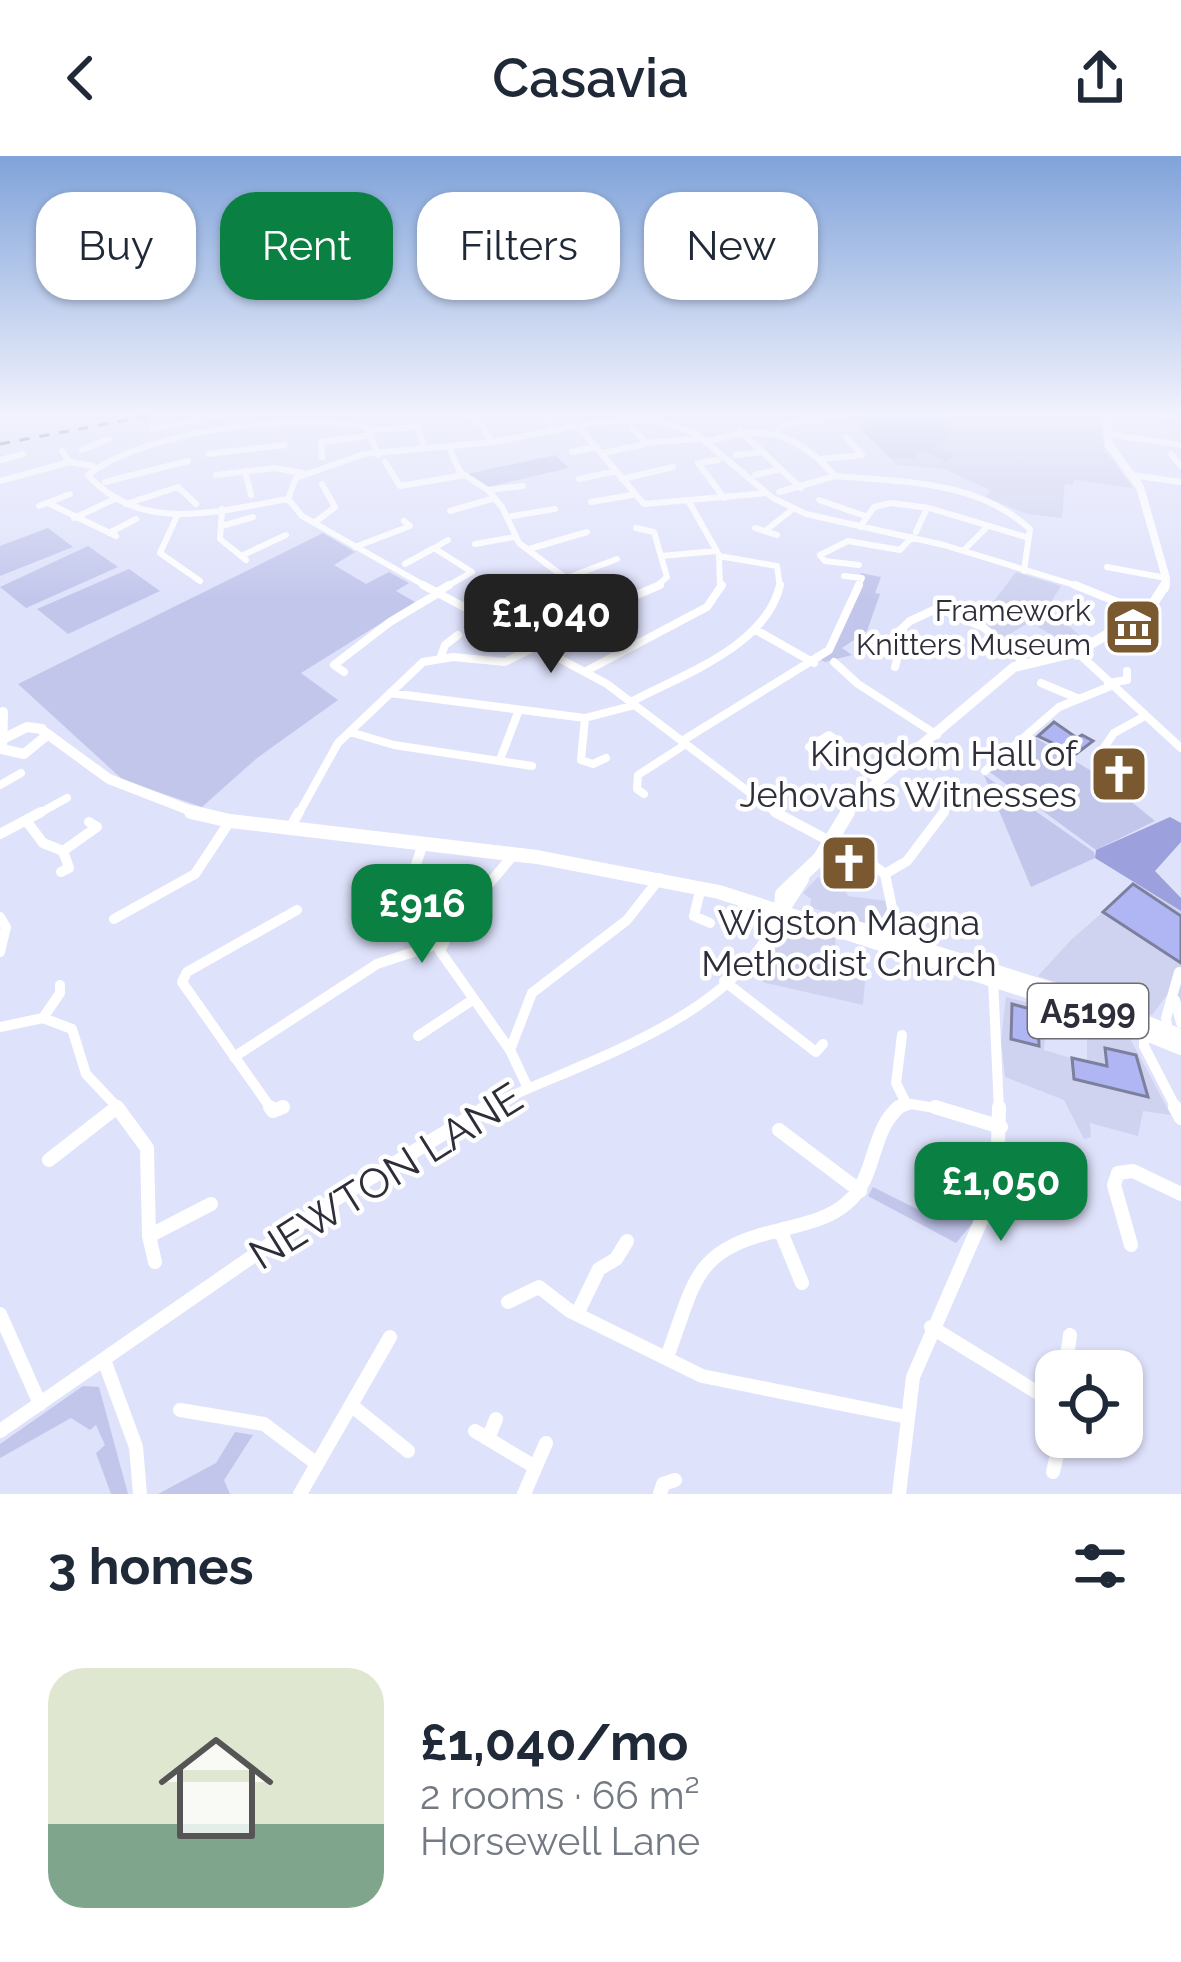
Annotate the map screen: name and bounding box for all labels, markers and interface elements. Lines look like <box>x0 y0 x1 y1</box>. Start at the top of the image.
icon: back <box>48 45 114 111</box>
icon: share <box>1067 45 1133 111</box>
text: Casavia <box>492 46 689 110</box>
chip: Buy <box>36 192 196 300</box>
chip: Rent <box>220 192 393 300</box>
chip: Filters <box>417 192 620 300</box>
chip: New <box>644 192 818 300</box>
pin: £1,040 <box>453 574 649 676</box>
text: £1,040 <box>491 590 611 636</box>
place label: Framework Knitters Museum <box>856 593 1091 662</box>
museum icon: Framework Knitters Museum <box>1102 596 1164 658</box>
place label: Kingdom Hall of Jehovahs Witnesses <box>739 732 1079 815</box>
church icon: Kingdom Hall of Jehovahs Witnesses <box>1088 743 1150 805</box>
church icon: Wigston Magna Methodist Church <box>818 832 880 894</box>
pin: £916 <box>351 864 493 966</box>
text: £916 <box>378 880 466 926</box>
place label: Wigston Magna Methodist Church <box>701 901 997 984</box>
road number: A5199 <box>1028 984 1148 1038</box>
street label: NEWTON LANE <box>241 1073 531 1279</box>
pin: £1,050 <box>903 1142 1099 1244</box>
text: £1,050 <box>941 1158 1061 1204</box>
map controls <box>1035 1350 1143 1458</box>
button: locate <box>1035 1350 1143 1458</box>
icon: filters <box>1067 1533 1133 1599</box>
text: 3 homes <box>48 1536 254 1596</box>
text: £1,040/mo <box>420 1712 688 1772</box>
icon: home <box>144 1716 288 1860</box>
text: 2 rooms · 66 m² <box>420 1772 700 1818</box>
text: Horsewell Lane <box>420 1818 700 1864</box>

